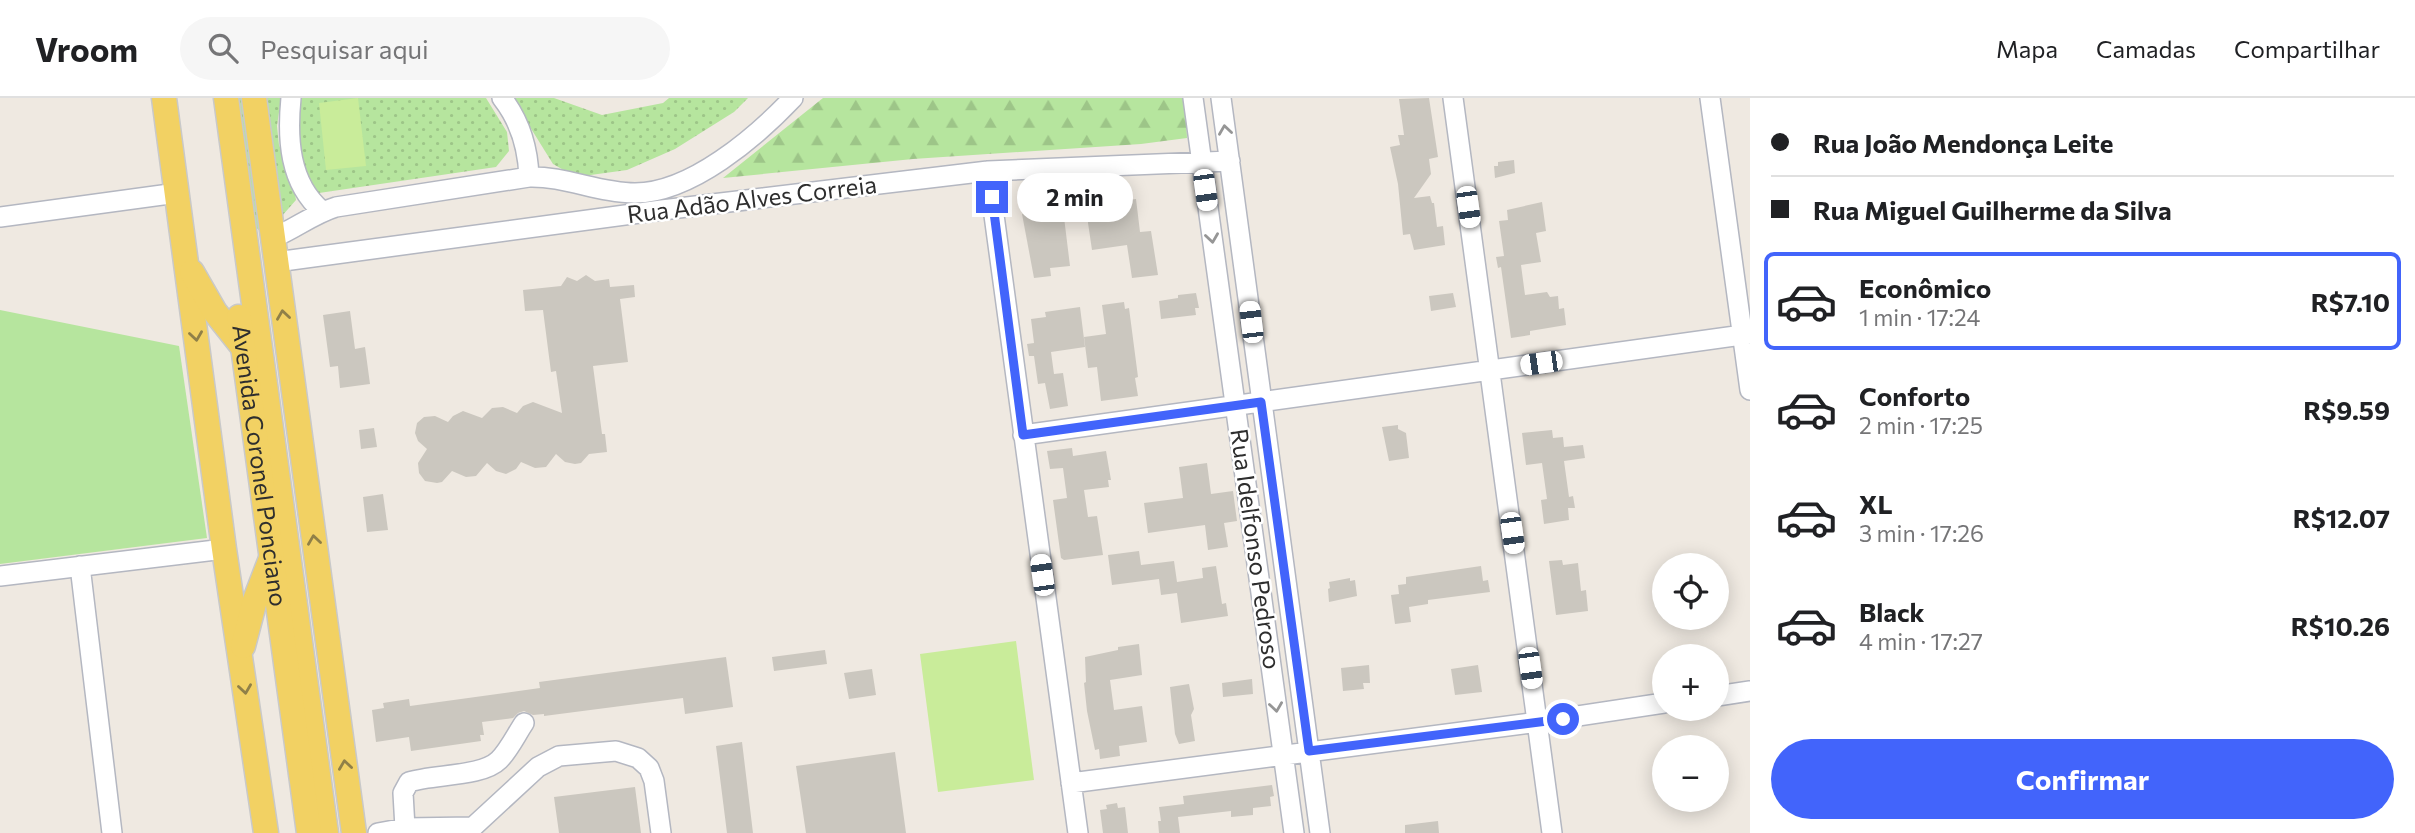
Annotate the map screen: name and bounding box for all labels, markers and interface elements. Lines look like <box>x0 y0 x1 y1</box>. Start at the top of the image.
search box <box>180 17 670 80</box>
text: Vroom <box>35 28 138 69</box>
icon: search <box>204 29 242 67</box>
text: Pesquisar aqui <box>260 33 429 64</box>
text: Mapa <box>1996 34 2058 63</box>
text: Camadas <box>2096 34 2196 63</box>
text: Compartilhar <box>2234 34 2380 63</box>
one-way arrow <box>1218 124 1233 135</box>
text: Rua João Mendonça Leite <box>1813 127 2113 158</box>
car <box>1192 168 1219 212</box>
street label: Rua Adão Alves Correia <box>625 169 878 228</box>
callout: 2 min <box>1016 172 1132 222</box>
route end <box>976 181 1008 213</box>
text: 2 min <box>1046 183 1104 211</box>
car <box>1455 185 1482 229</box>
text: Rua Miguel Guilherme da Silva <box>1813 194 2172 225</box>
one-way arrow <box>1204 233 1219 244</box>
icon: car <box>1775 270 1838 333</box>
text: Econômico <box>1859 272 1991 303</box>
text: R$7.10 <box>2311 286 2390 317</box>
car <box>1239 300 1264 344</box>
text: 1 min · 17:24 <box>1859 303 1980 331</box>
one-way arrow <box>276 309 291 320</box>
street label: Avenida Coronel Ponciano <box>227 323 294 608</box>
one-way arrow <box>188 330 203 341</box>
car <box>1519 350 1564 376</box>
icon: car <box>1775 378 1838 441</box>
text: Conforto <box>1859 380 1970 411</box>
text: R$9.59 <box>2303 394 2390 425</box>
text: 2 min · 17:25 <box>1859 411 1983 439</box>
street label: Rua Idelfonso Pedroso <box>1225 427 1288 671</box>
icon: car <box>1775 486 1838 549</box>
text: XL <box>1859 488 1893 519</box>
text: R$12.07 <box>2293 502 2390 533</box>
car <box>1499 511 1526 555</box>
text: 3 min · 17:26 <box>1859 519 1984 547</box>
one-way arrow <box>307 534 322 546</box>
car <box>1029 553 1056 597</box>
map controls <box>1652 553 1729 812</box>
button: locate <box>1652 553 1729 630</box>
icon: car <box>1775 594 1838 657</box>
text: Black <box>1859 596 1925 627</box>
text: R$10.26 <box>2291 610 2390 641</box>
text: 4 min · 17:27 <box>1859 627 1983 655</box>
button: + <box>1652 644 1729 721</box>
car <box>1517 646 1544 690</box>
one-way arrow <box>237 683 252 695</box>
one-way arrow <box>1269 701 1284 712</box>
route start <box>1547 703 1579 735</box>
button: − <box>1652 735 1729 812</box>
button: Confirmar <box>1771 739 2394 819</box>
one-way arrow <box>338 760 353 771</box>

